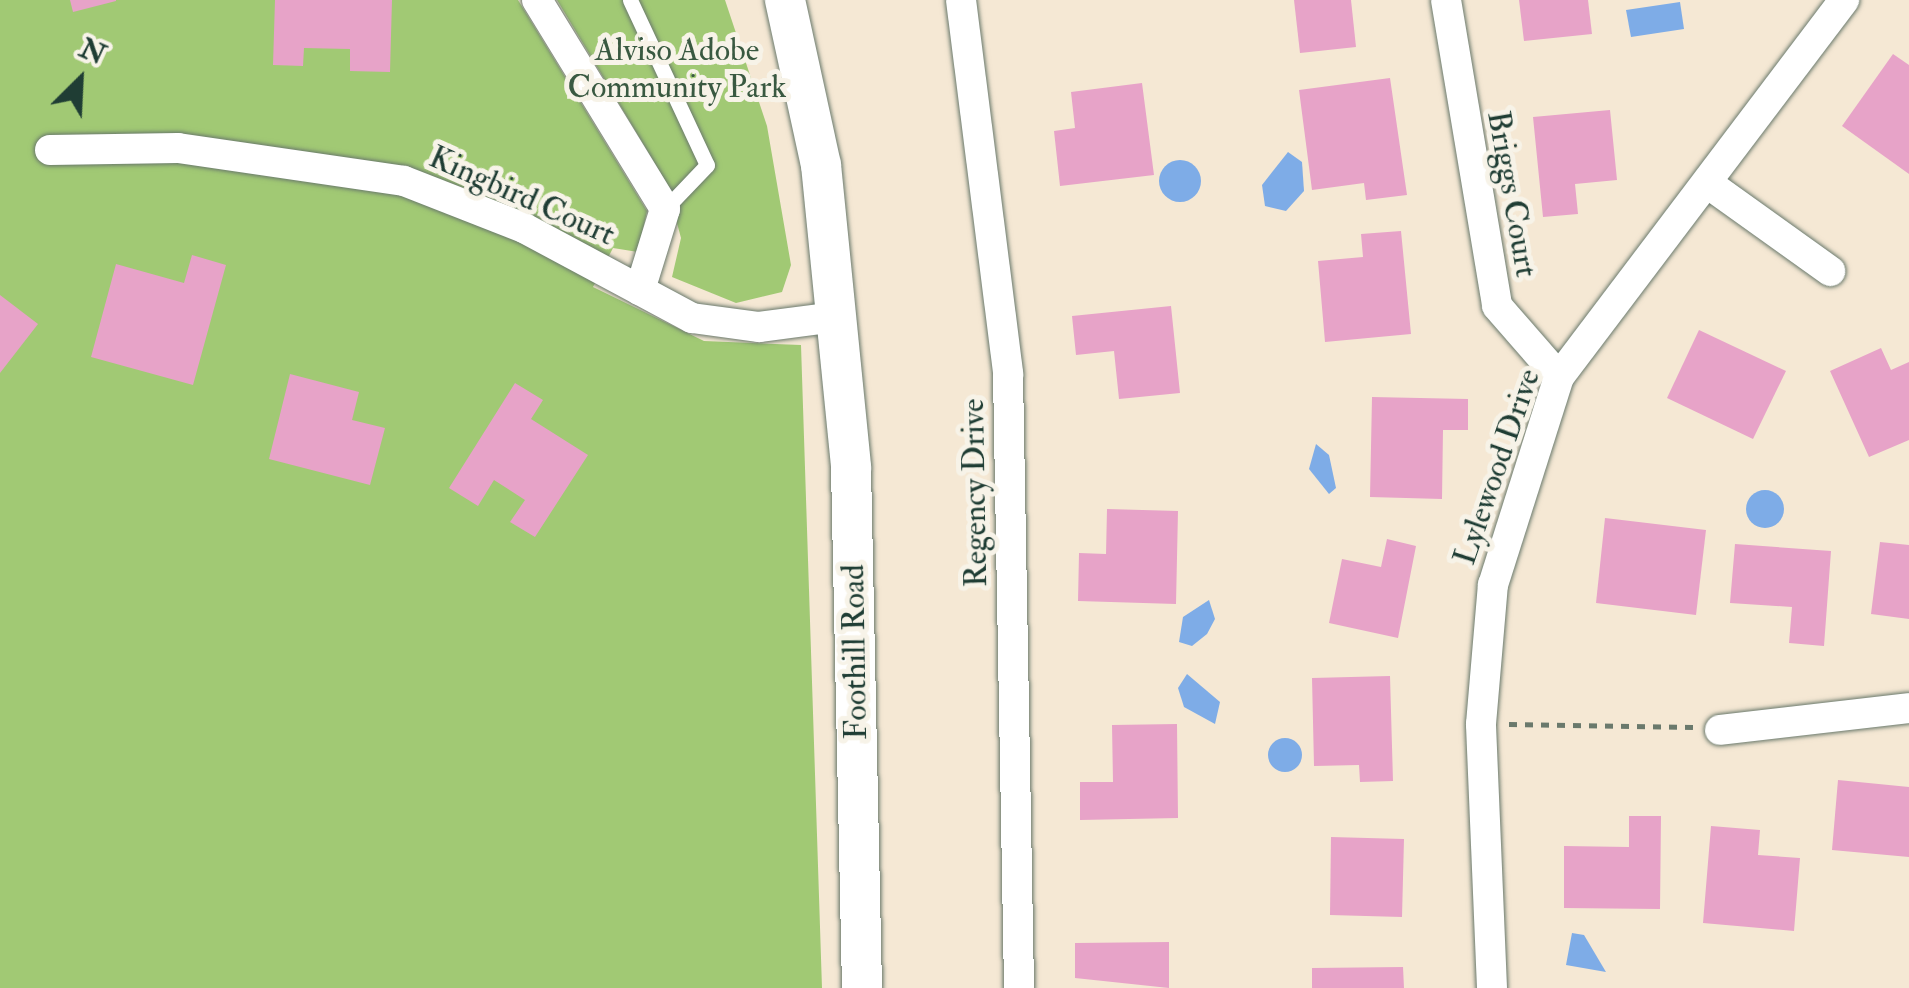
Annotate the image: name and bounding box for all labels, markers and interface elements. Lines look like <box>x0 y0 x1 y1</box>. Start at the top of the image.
north arrow <box>30 30 130 130</box>
text: N <box>74 31 111 73</box>
park label: Alviso Adobe Community Park <box>567 32 787 107</box>
street label: Briggs Court <box>1478 108 1546 280</box>
street label: Kingbird Court <box>423 138 621 254</box>
street label: Lylewood Drive <box>1446 364 1548 570</box>
street label: Regency Drive <box>954 398 996 588</box>
street label: Foothill Road <box>834 564 876 740</box>

